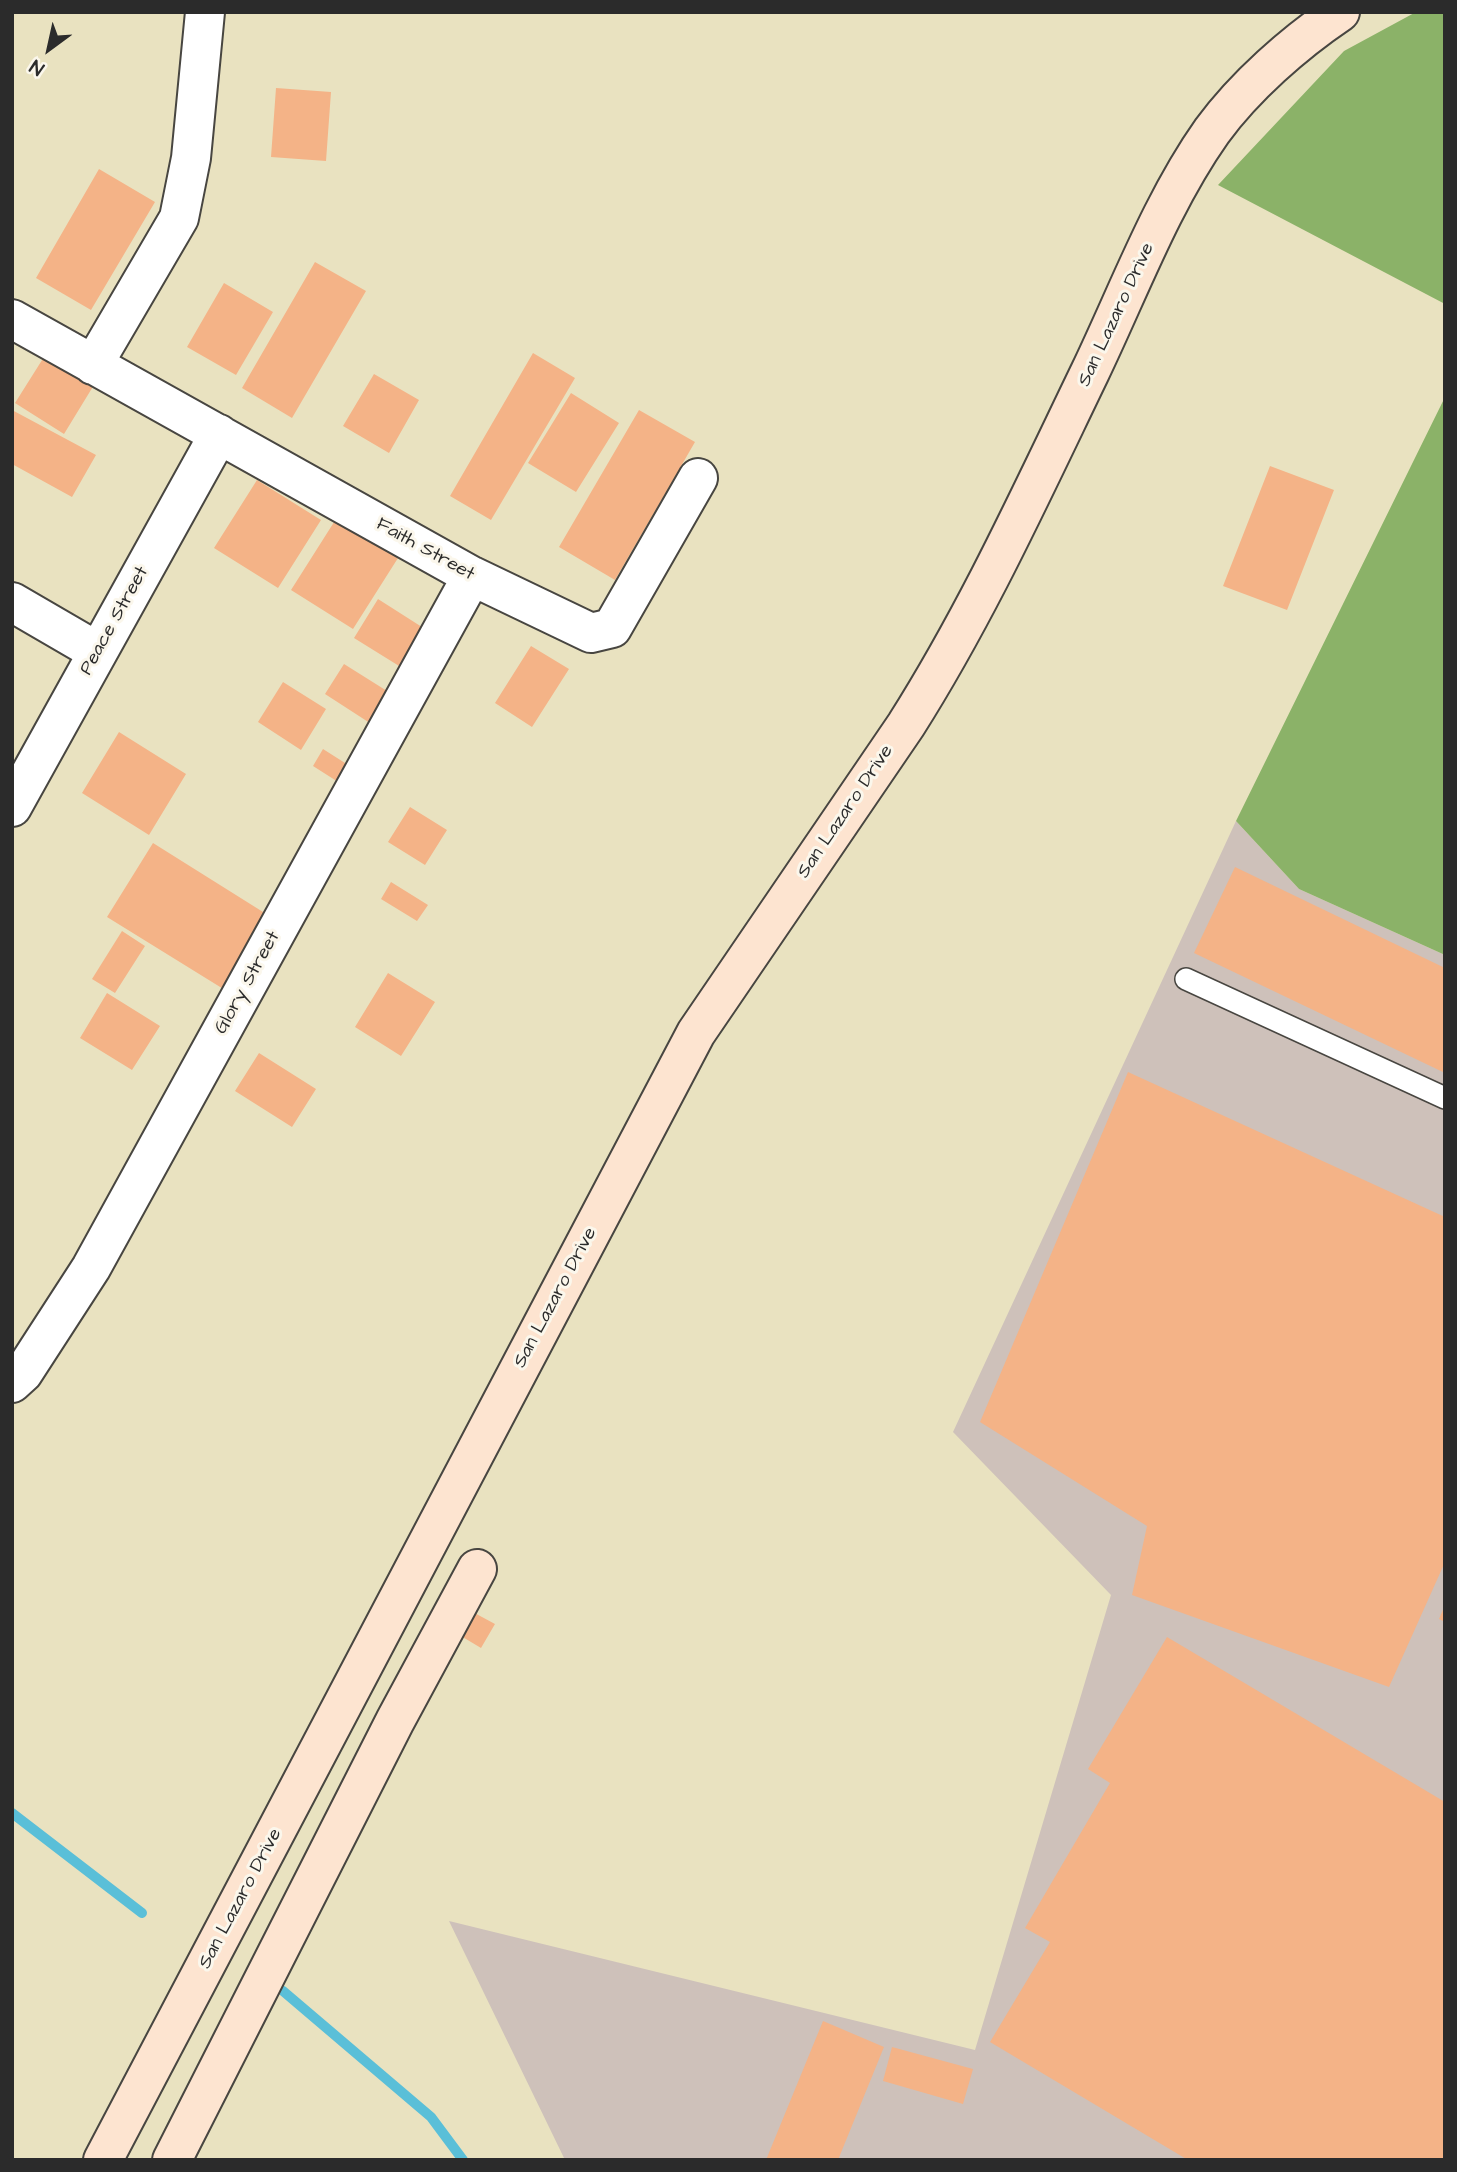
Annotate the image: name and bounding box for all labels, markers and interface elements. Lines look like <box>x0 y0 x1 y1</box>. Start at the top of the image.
north arrow <box>14 14 84 84</box>
text: N <box>25 52 50 82</box>
street label: San Lazaro Drive <box>1074 240 1160 390</box>
street label: Faith Street <box>372 514 478 586</box>
street label: Peace Street <box>76 563 154 679</box>
street label: San Lazaro Drive <box>793 741 899 883</box>
street label: Glory Street <box>210 928 286 1038</box>
street label: San Lazaro Drive <box>509 1224 603 1372</box>
street label: San Lazaro Drive <box>194 1825 288 1973</box>

